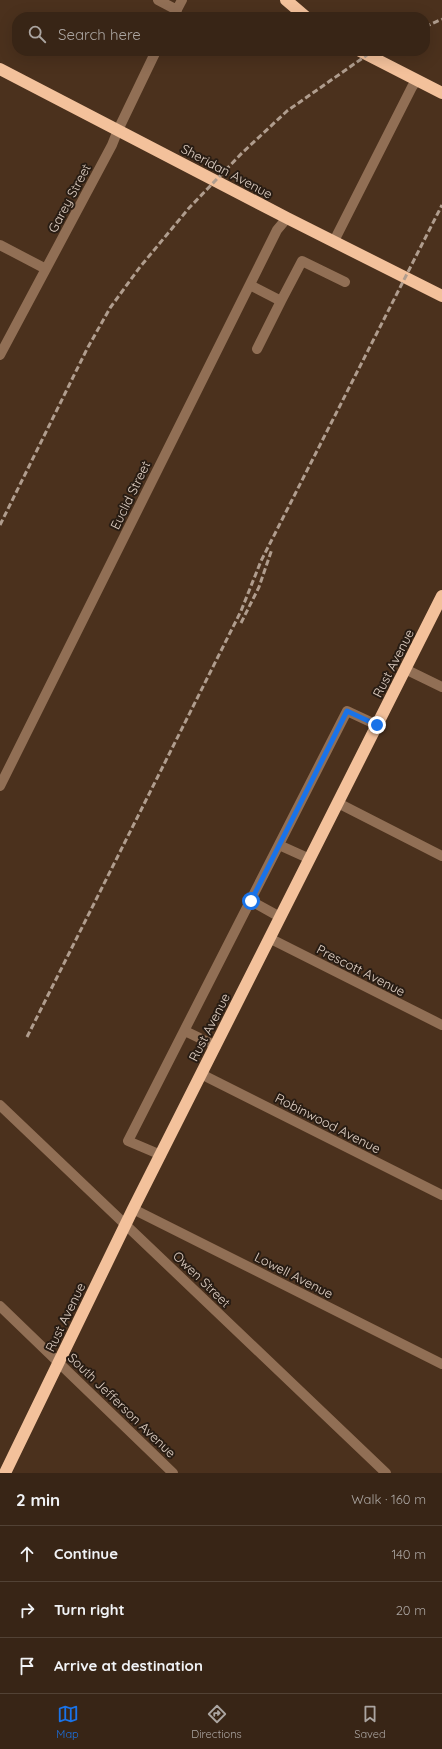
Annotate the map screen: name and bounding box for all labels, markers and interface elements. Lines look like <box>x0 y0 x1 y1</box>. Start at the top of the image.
search box <box>12 12 430 56</box>
icon: search <box>26 23 48 45</box>
text: Search here <box>58 25 141 44</box>
street label: Sheridan Avenue <box>179 140 275 202</box>
street label: Garey Street <box>44 161 94 235</box>
street label: Euclid Street <box>107 458 153 532</box>
street label: Rust Avenue <box>369 626 417 700</box>
route end <box>368 716 386 734</box>
route start <box>242 892 260 910</box>
street label: Prescott Avenue <box>314 941 408 999</box>
street label: Rust Avenue <box>185 990 233 1064</box>
street label: Robinwood Avenue <box>273 1090 383 1156</box>
street label: Owen Street <box>170 1248 234 1310</box>
street label: Lowell Avenue <box>252 1248 336 1302</box>
street label: Rust Avenue <box>41 1280 89 1354</box>
street label: South Jefferson Avenue <box>65 1349 179 1461</box>
text: 2 min <box>16 1489 60 1510</box>
text: Walk · 160 m <box>351 1491 426 1507</box>
icon: ahead <box>16 1543 38 1565</box>
text: Continue <box>54 1544 118 1563</box>
text: 140 m <box>391 1546 426 1562</box>
icon: right <box>16 1599 38 1621</box>
text: Turn right <box>54 1600 125 1619</box>
text: 20 m <box>396 1602 426 1618</box>
icon: arrive <box>16 1655 38 1677</box>
text: Arrive at destination <box>54 1656 203 1675</box>
tab: Map <box>56 1703 79 1741</box>
tab: Directions <box>191 1703 242 1741</box>
tab: Saved <box>354 1703 386 1741</box>

